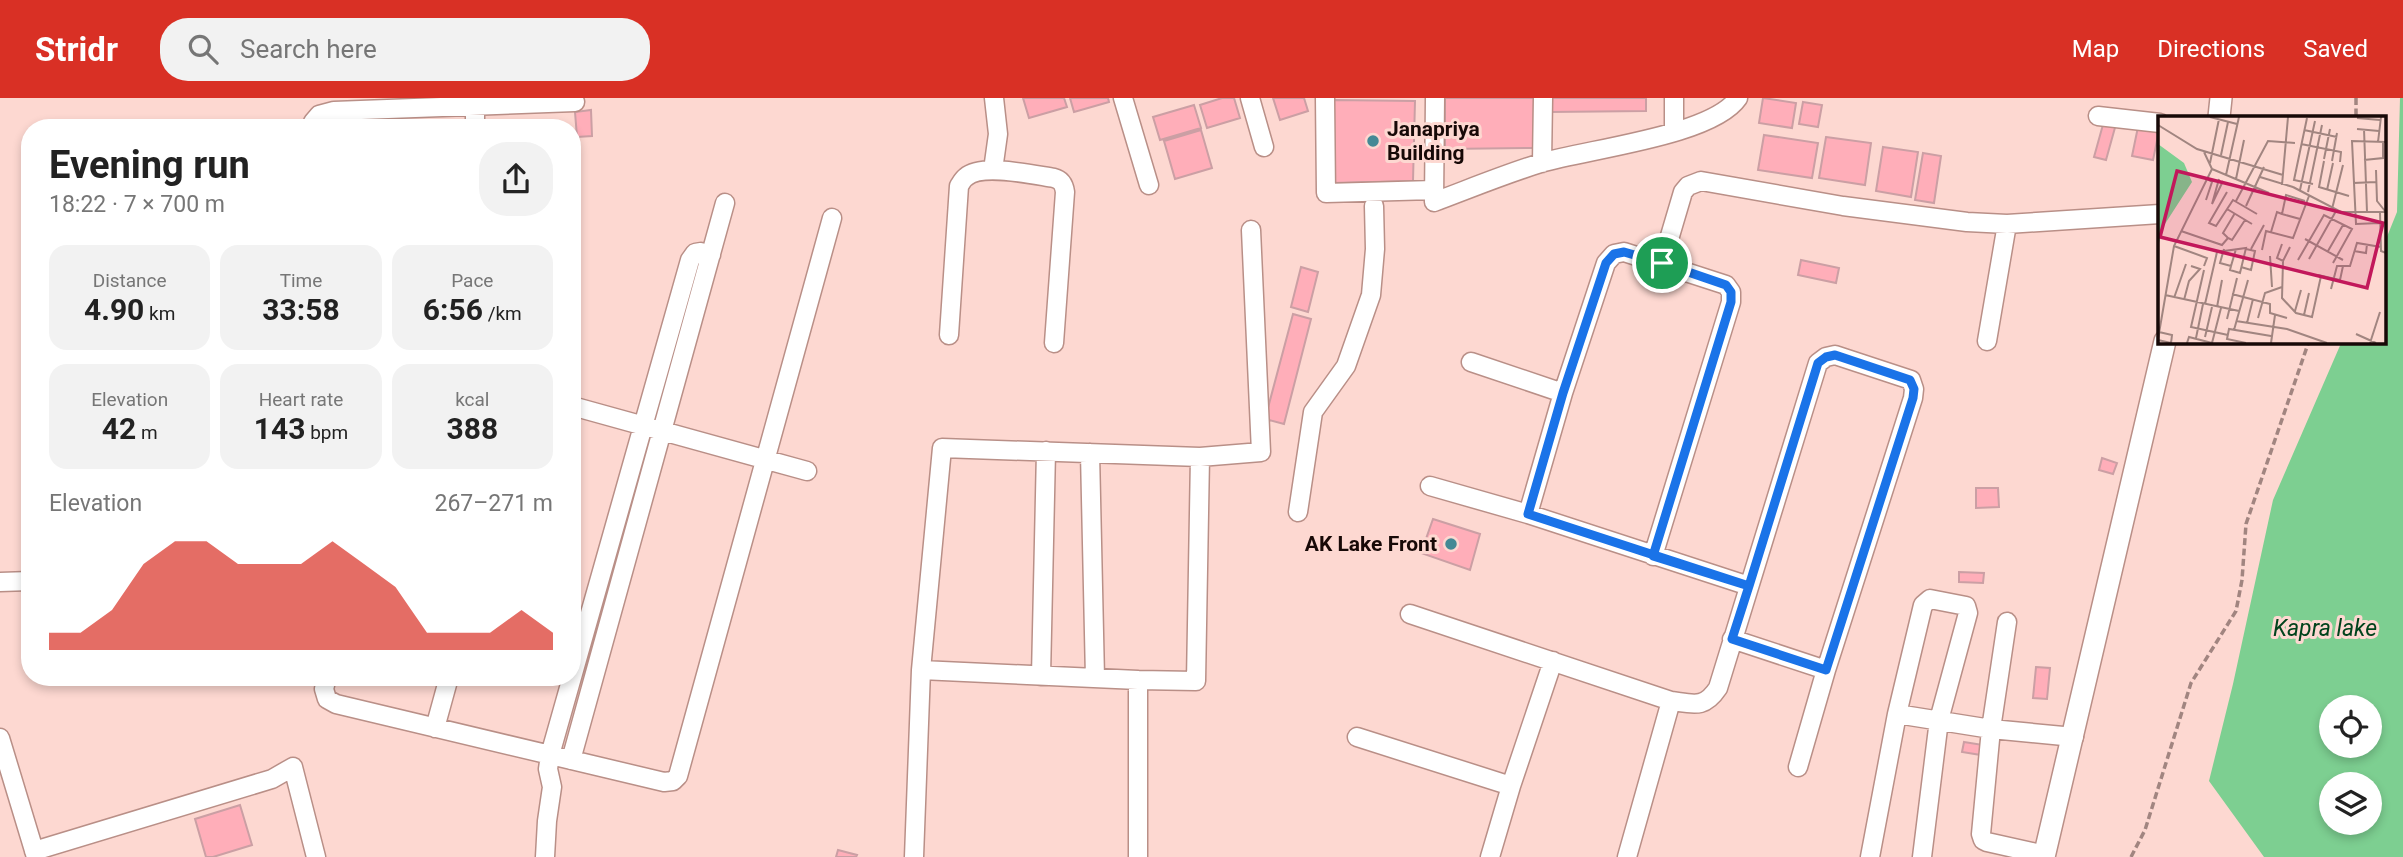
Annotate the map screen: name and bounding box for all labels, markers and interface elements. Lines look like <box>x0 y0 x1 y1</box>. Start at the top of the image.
search box <box>160 18 650 81</box>
text: Stridr <box>35 30 118 69</box>
icon: search <box>184 30 222 68</box>
text: Search here <box>240 34 377 64</box>
text: Map <box>2072 35 2119 63</box>
text: Directions <box>2157 35 2265 63</box>
text: Saved <box>2303 35 2368 63</box>
inset map <box>2158 116 2386 343</box>
place label: Janapriya Building <box>1387 117 1480 165</box>
marker: Janapriya Building <box>1365 133 1381 149</box>
button: share <box>479 142 553 216</box>
text: Evening run <box>49 143 250 187</box>
text: 18:22 · 7 × 700 m <box>49 191 225 218</box>
pin <box>1632 233 1692 293</box>
icon: arrive <box>1643 244 1681 282</box>
text: Distance <box>93 269 167 292</box>
text: Time <box>280 269 322 292</box>
text: Pace <box>451 269 493 292</box>
text: 4.90 <box>84 292 144 327</box>
text: 33:58 <box>262 292 340 327</box>
text: 6:56 <box>423 292 483 327</box>
text: km <box>144 302 175 325</box>
text: /km <box>483 302 522 325</box>
text: Elevation <box>91 388 168 411</box>
text: Heart rate <box>259 388 343 411</box>
text: kcal <box>455 388 490 411</box>
text: 42 <box>102 411 136 446</box>
text: 143 <box>254 411 305 446</box>
text: 388 <box>447 411 498 446</box>
text: m <box>136 421 158 444</box>
text: bpm <box>305 421 348 444</box>
text: Elevation <box>49 490 142 517</box>
text: 267–271 m <box>434 490 553 517</box>
place label: AK Lake Front <box>1305 532 1437 556</box>
marker: AK Lake Front <box>1443 536 1459 552</box>
water label: Kapra lake <box>2273 615 2377 642</box>
map controls <box>2319 695 2382 835</box>
button: locate <box>2319 695 2382 758</box>
button: layers <box>2319 772 2382 835</box>

